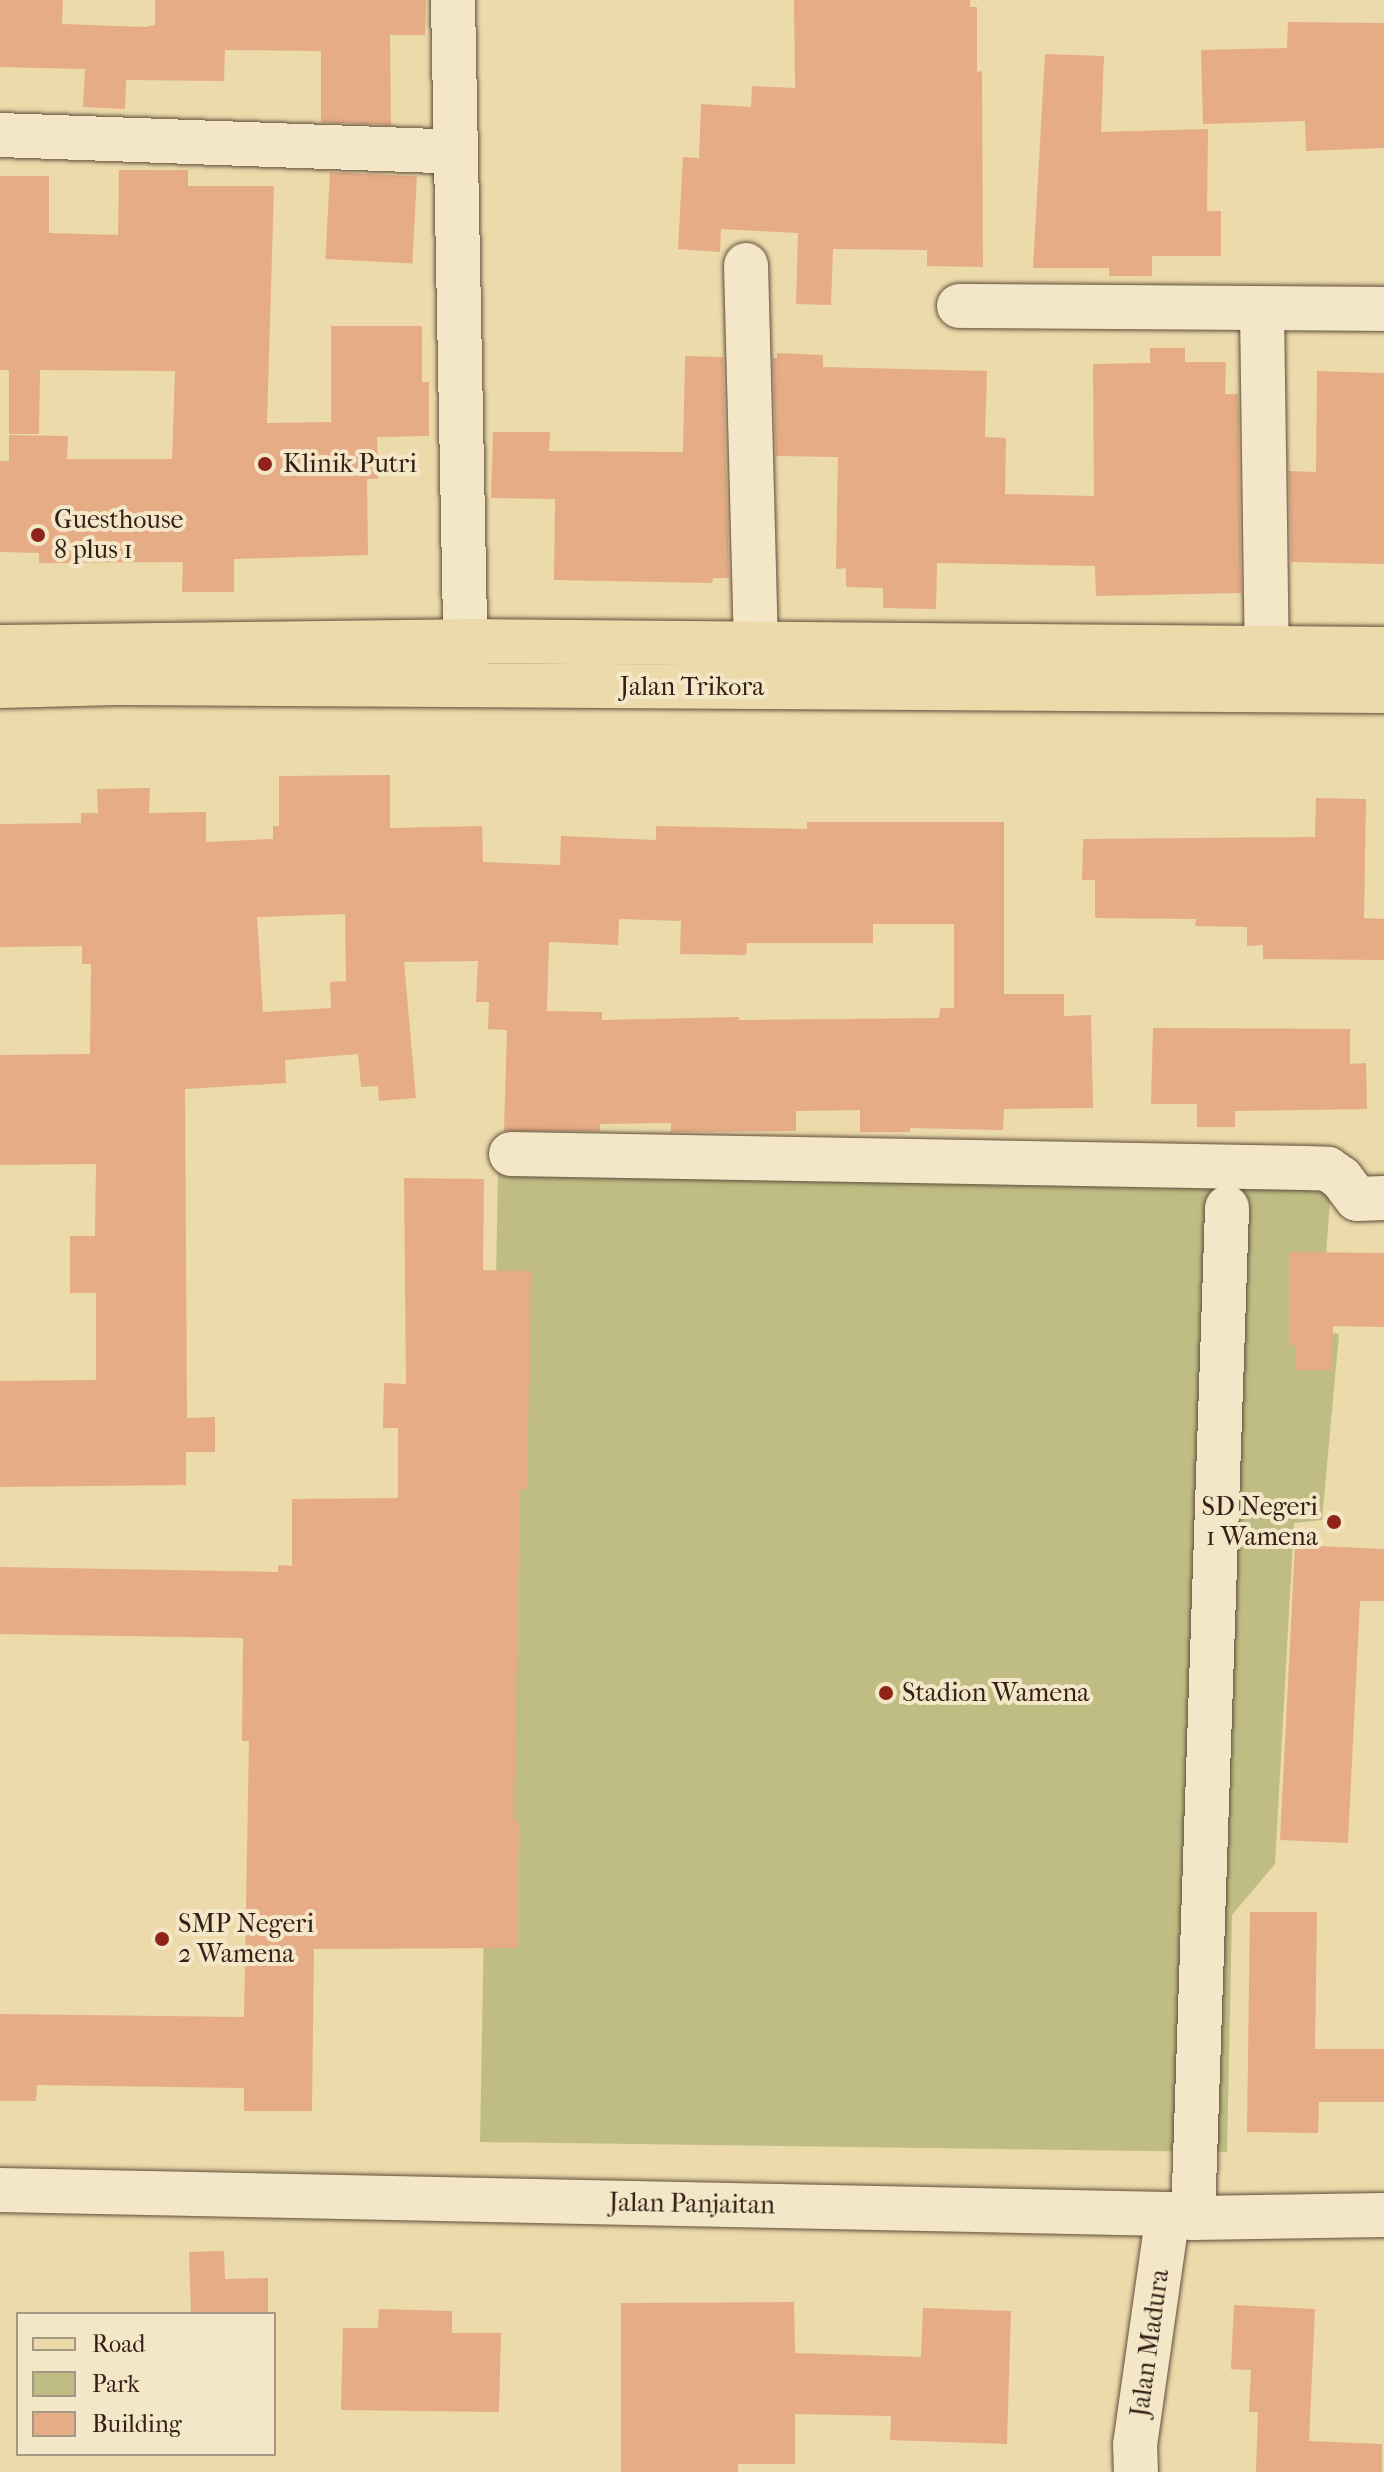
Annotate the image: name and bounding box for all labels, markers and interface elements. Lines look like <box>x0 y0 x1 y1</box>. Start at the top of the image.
place label: Klinik Putri <box>283 448 417 480</box>
marker: Klinik Putri <box>254 453 276 475</box>
place label: Guesthouse 8 plus 1 <box>54 504 183 566</box>
marker: Guesthouse 8 plus 1 <box>29 526 47 544</box>
street label: Jalan Trikora <box>620 671 764 703</box>
place label: SD Negeri 1 Wamena <box>1202 1491 1318 1552</box>
marker: SD Negeri 1 Wamena <box>1325 1513 1343 1531</box>
place label: Stadion Wamena <box>902 1677 1089 1709</box>
marker: Stadion Wamena <box>877 1684 895 1702</box>
place label: SMP Negeri 2 Wamena <box>178 1908 314 1970</box>
marker: SMP Negeri 2 Wamena <box>153 1930 171 1948</box>
street label: Jalan Panjaitan <box>609 2187 775 2221</box>
street label: Jalan Madura <box>1124 2267 1176 2419</box>
legend <box>16 2312 276 2456</box>
text: Road <box>92 2330 145 2358</box>
text: Park <box>92 2370 140 2398</box>
text: Building <box>92 2410 182 2438</box>

